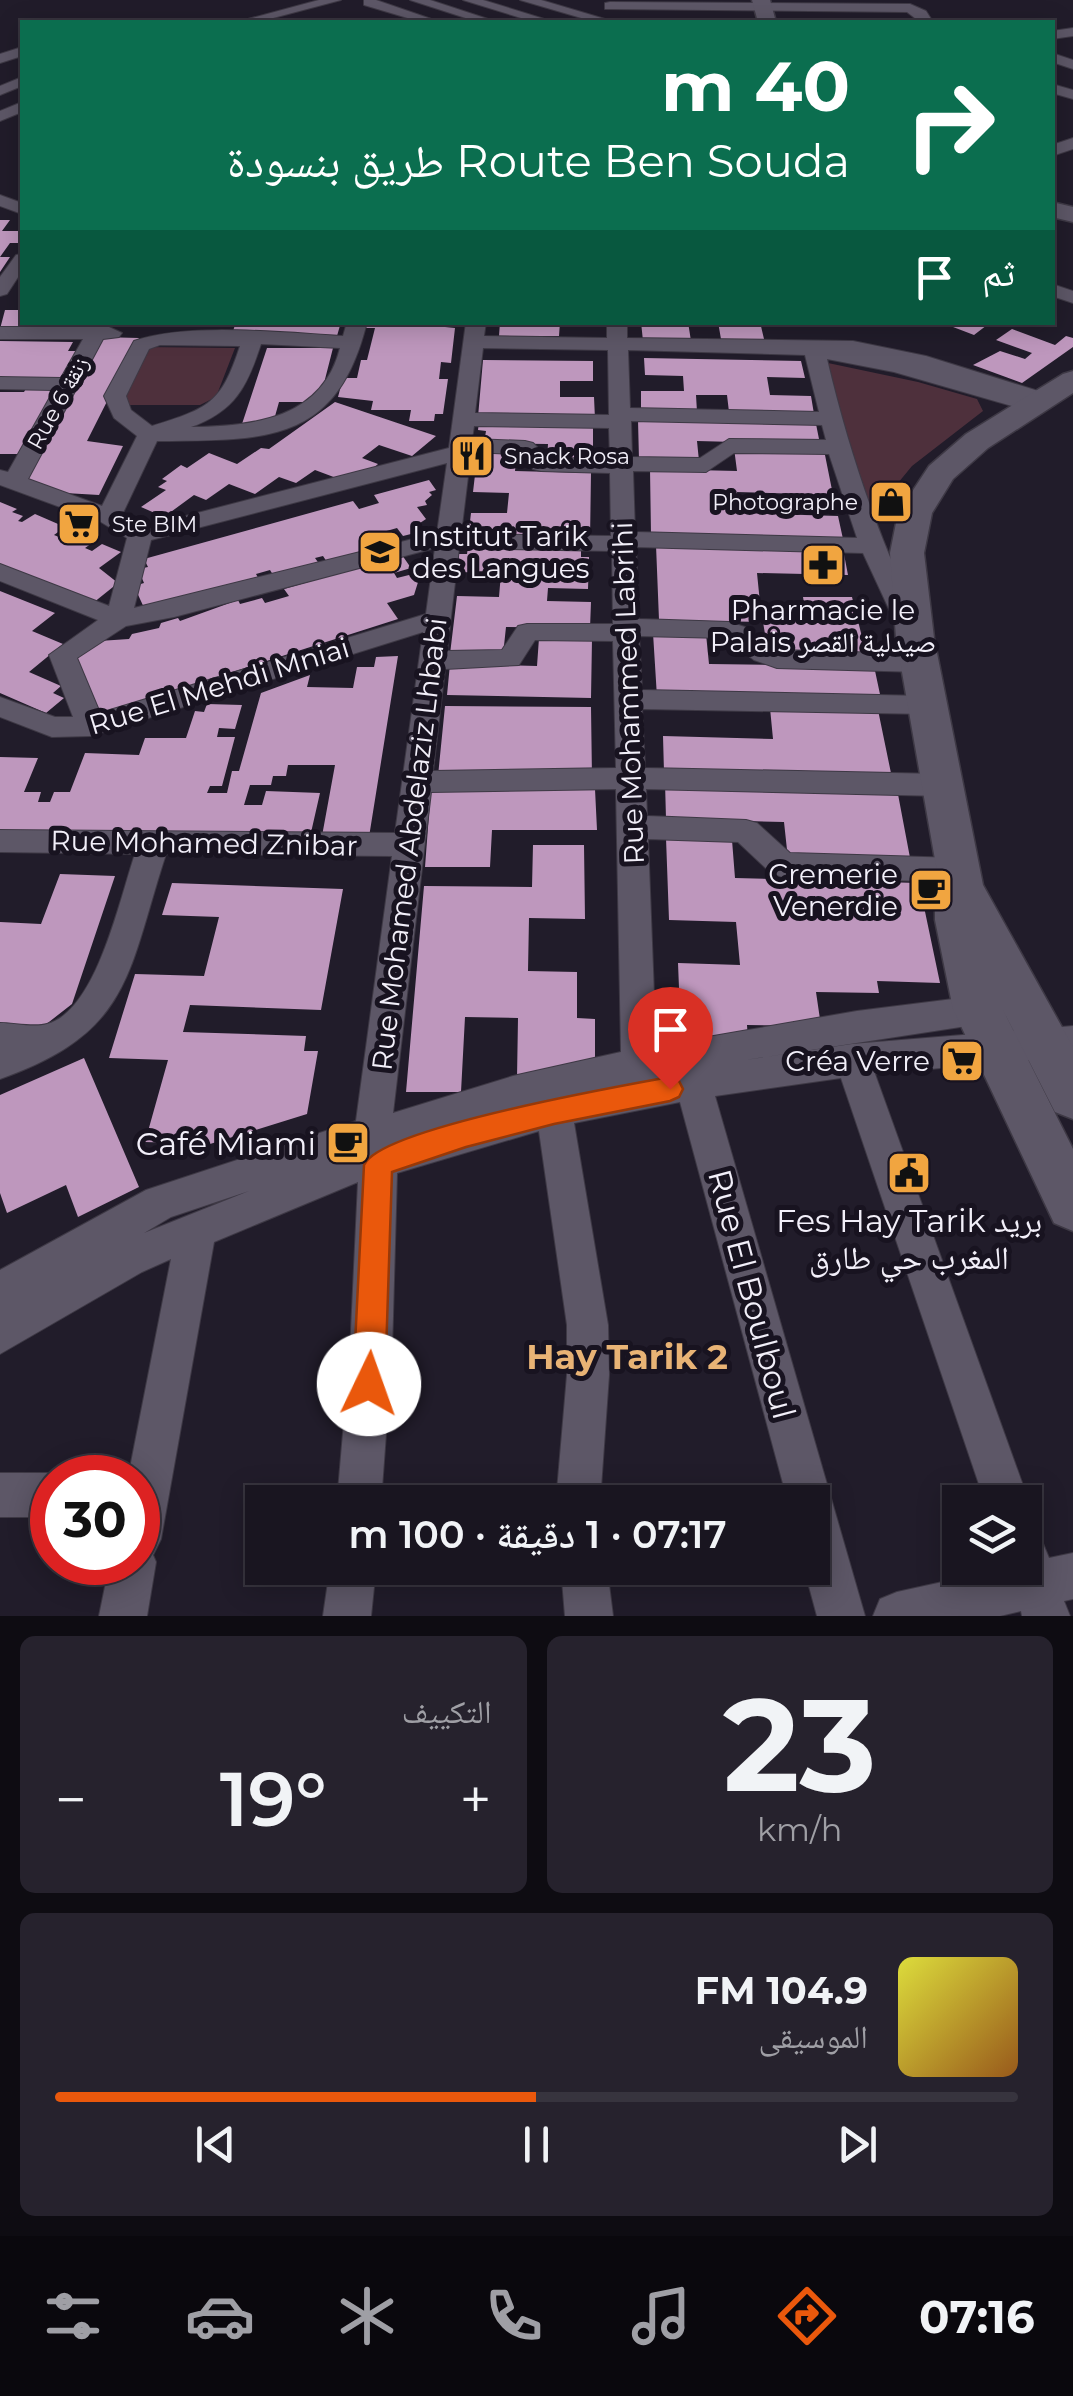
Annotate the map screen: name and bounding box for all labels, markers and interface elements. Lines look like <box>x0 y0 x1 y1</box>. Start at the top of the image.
text: 40 m <box>661 43 850 129</box>
icon: right <box>885 60 1015 190</box>
text: Route Ben Souda طريق بنسودة <box>227 133 850 188</box>
text: ثم <box>982 249 1015 296</box>
icon: arrive <box>907 250 962 305</box>
street label: Rue 6 زنقة <box>21 352 95 454</box>
restaurant icon: Snack Rosa <box>449 433 495 479</box>
place label: Snack Rosa <box>504 443 630 470</box>
shop icon: Photographe <box>868 479 914 525</box>
place label: Photographe <box>712 489 858 516</box>
supermarket icon: Ste BIM <box>56 501 102 547</box>
place label: Ste BIM <box>112 511 197 538</box>
place label: Institut Tarik des Langues <box>412 519 589 585</box>
street label: Rue Mohammed Labrihi <box>605 521 651 865</box>
school or university icon: Institut Tarik des Langues <box>357 529 403 575</box>
pharmacy icon: Pharmacie le Palais صيدلية القصر <box>800 542 846 588</box>
place label: Pharmacie le Palais صيدلية القصر <box>710 593 936 659</box>
street label: Rue Mohamed Abdelaziz Lhbabi <box>364 616 454 1072</box>
street label: Rue El Mehdi Mniai <box>85 630 353 742</box>
street label: Rue Mohamed Znibar <box>50 823 358 863</box>
place label: Cremerie Venerdie <box>768 857 898 923</box>
cafe icon: Cremerie Venerdie <box>908 867 954 913</box>
pin <box>628 987 713 1090</box>
icon: arrive <box>643 1002 698 1057</box>
supermarket icon: Créa Verre <box>939 1038 985 1084</box>
place label: Créa Verre <box>785 1044 930 1078</box>
cafe icon: Café Miami <box>325 1120 371 1166</box>
place label: Café Miami <box>136 1124 316 1163</box>
public building icon: Fes Hay Tarik بريد المغرب حي طارق <box>886 1150 932 1196</box>
street label: Rue El Boulboul <box>700 1165 804 1423</box>
place label: Fes Hay Tarik بريد المغرب حي طارق <box>776 1201 1042 1283</box>
position arrow <box>317 1332 421 1436</box>
district label: Hay Tarik 2 <box>526 1335 728 1378</box>
speed limit sign: 30 <box>30 1455 160 1585</box>
map controls <box>942 1485 1042 1585</box>
button: layers <box>942 1485 1042 1585</box>
text: 07:17 · 1 دقيقة · 100 m <box>348 1511 727 1558</box>
text: 23 <box>723 1665 877 1824</box>
text: التكييف <box>402 1692 492 1731</box>
text: 19° <box>220 1753 327 1845</box>
text: − <box>55 1766 87 1833</box>
text: + <box>460 1766 492 1833</box>
text: km/h <box>757 1810 842 1849</box>
text: 104.9 FM <box>695 1967 868 2014</box>
text: الموسيقى <box>758 2017 868 2056</box>
icon: previous <box>188 2117 243 2172</box>
icon: pause <box>509 2117 564 2172</box>
icon: next <box>830 2117 885 2172</box>
icon: filters <box>38 2281 108 2351</box>
icon: car <box>185 2281 255 2351</box>
icon: climate <box>332 2281 402 2351</box>
icon: phone <box>479 2281 549 2351</box>
icon: music <box>626 2281 696 2351</box>
icon: directions <box>772 2281 842 2351</box>
text: 07:16 <box>919 2289 1035 2344</box>

